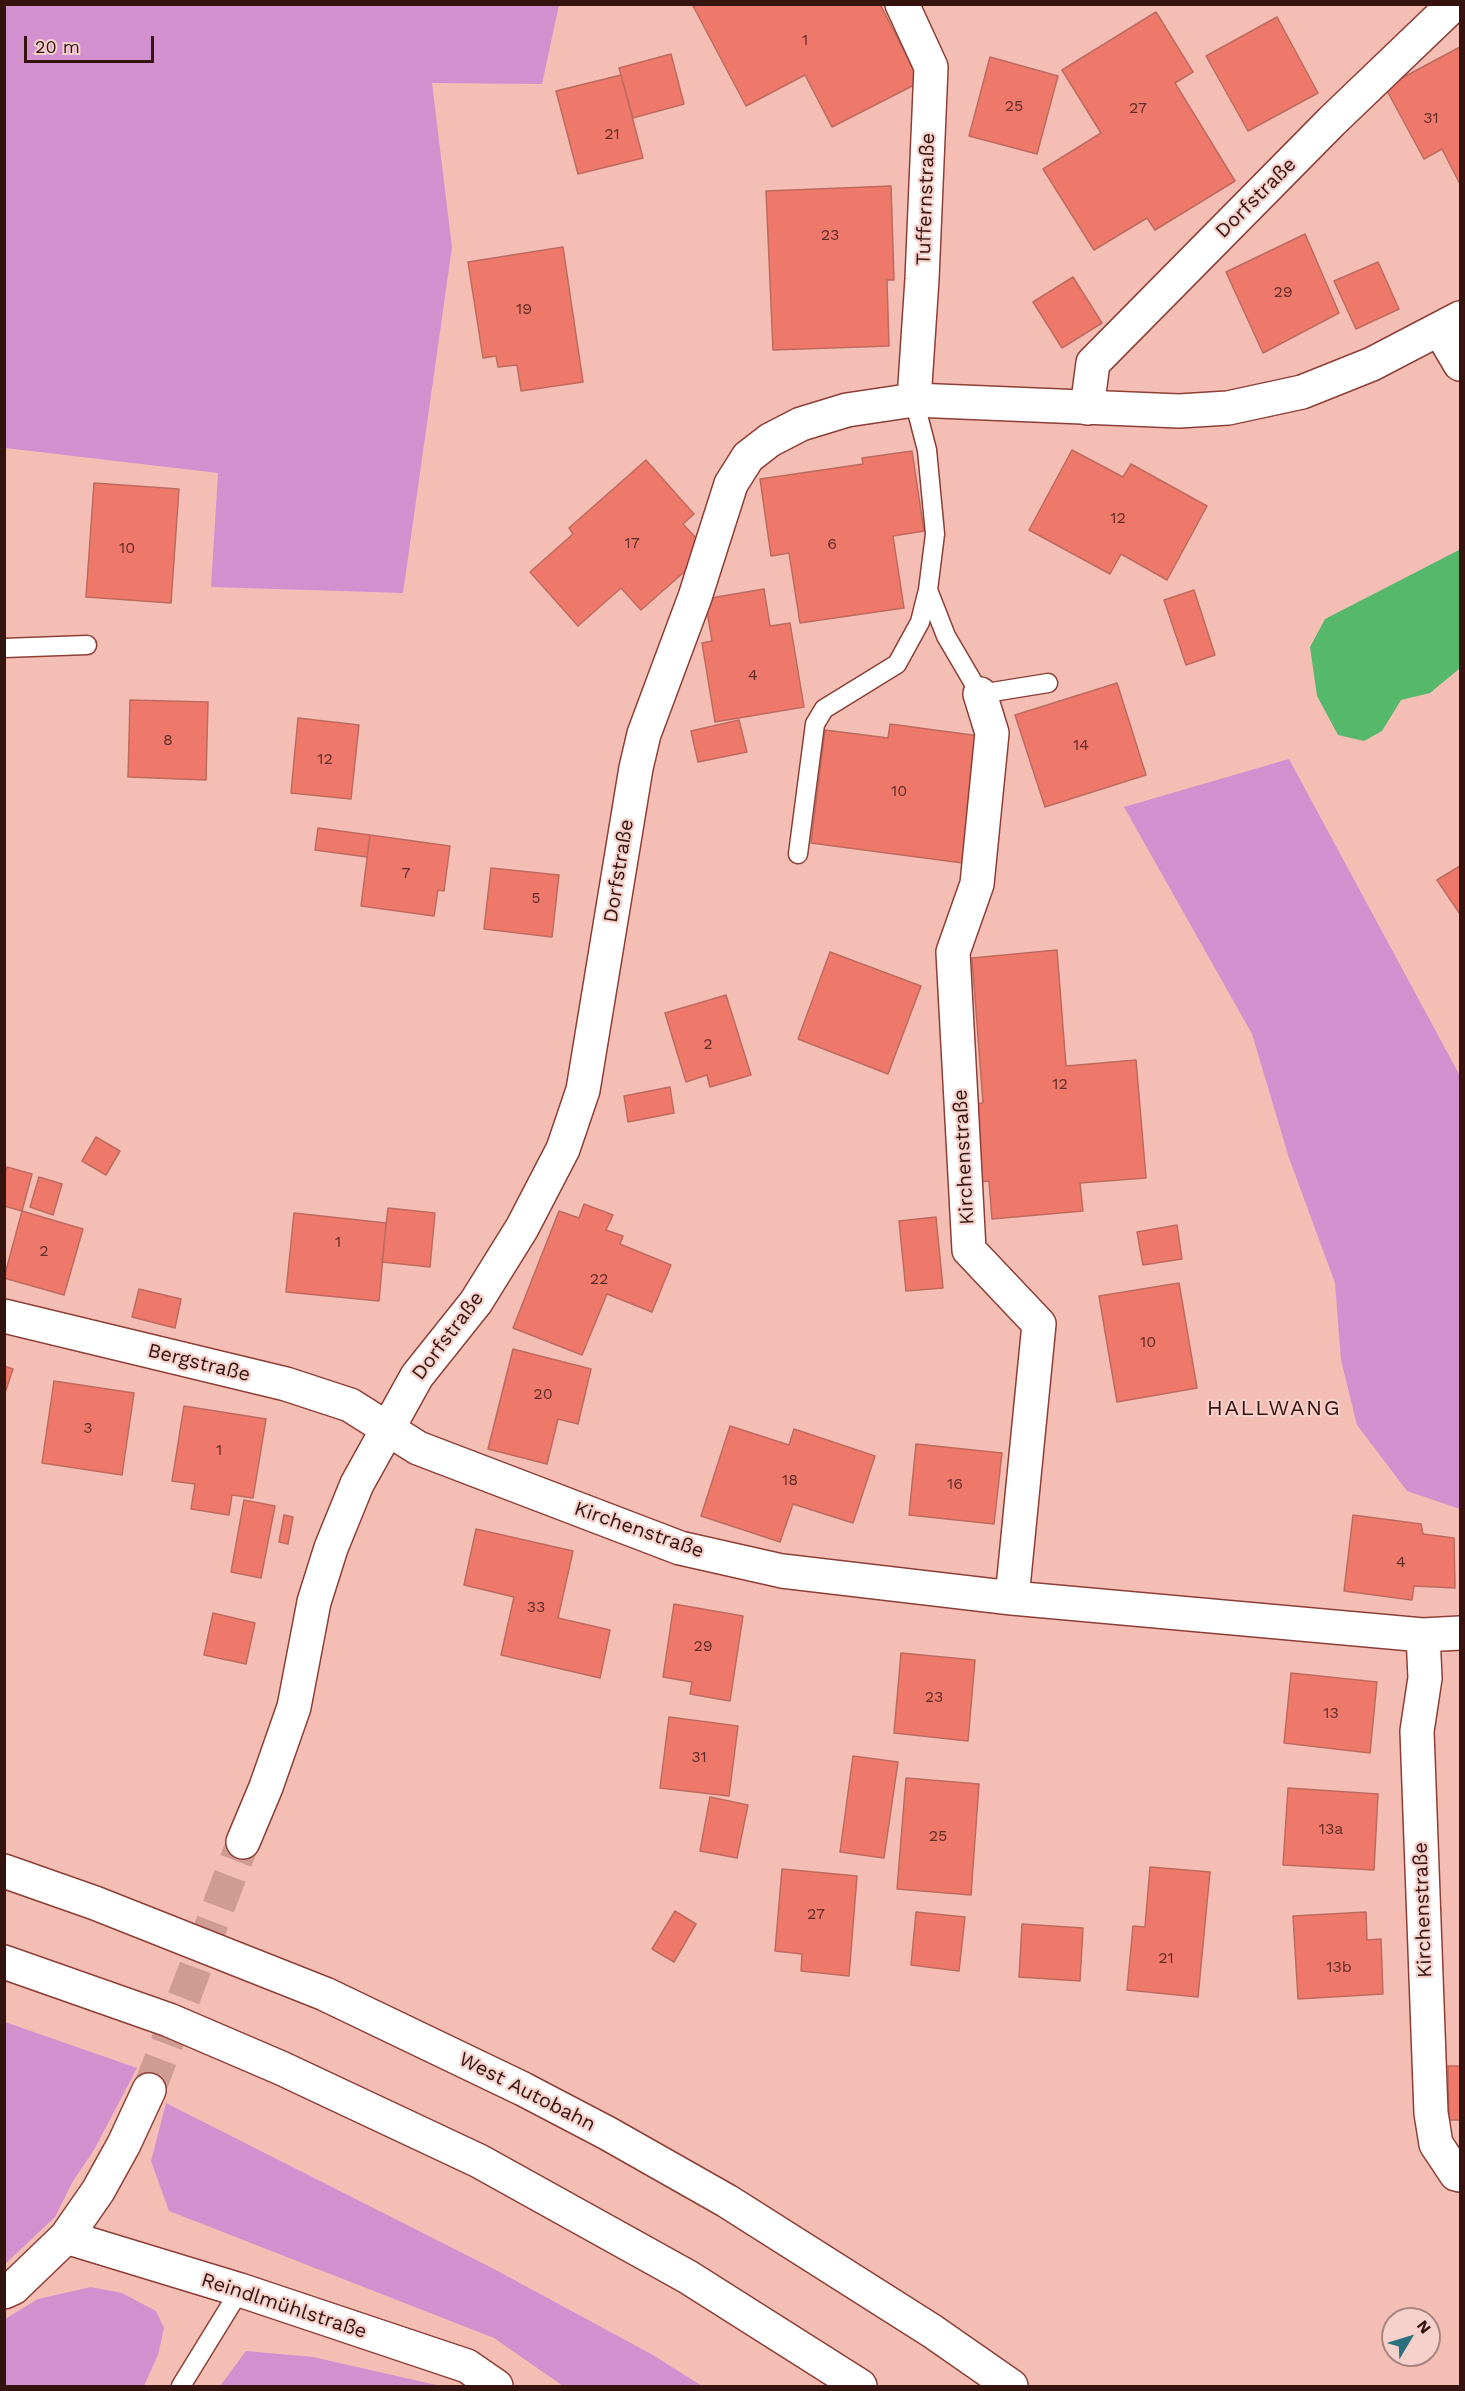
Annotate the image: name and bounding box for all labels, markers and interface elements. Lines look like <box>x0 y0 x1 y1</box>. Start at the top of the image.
scale bar <box>27 24 158 62</box>
house number: 1 <box>802 30 808 50</box>
text: 20 m <box>35 36 80 57</box>
house number: 25 <box>1005 96 1023 116</box>
house number: 27 <box>1129 98 1147 118</box>
house number: 31 <box>1423 108 1439 128</box>
house number: 21 <box>604 124 620 144</box>
street label: Tuffernstraße <box>912 132 940 266</box>
street label: Dorfstraße <box>1211 153 1301 243</box>
house number: 23 <box>821 225 839 245</box>
house number: 29 <box>1273 282 1293 302</box>
house number: 19 <box>516 299 532 319</box>
house number: 12 <box>1110 508 1126 528</box>
house number: 17 <box>624 533 640 553</box>
house number: 6 <box>827 534 837 554</box>
house number: 10 <box>119 538 135 558</box>
house number: 4 <box>748 665 758 685</box>
house number: 8 <box>163 730 173 750</box>
house number: 14 <box>1073 735 1089 755</box>
house number: 12 <box>317 749 333 769</box>
house number: 10 <box>891 781 907 801</box>
street label: Dorfstraße <box>599 818 639 924</box>
house number: 7 <box>402 863 410 883</box>
house number: 5 <box>531 888 541 908</box>
house number: 2 <box>703 1034 713 1054</box>
house number: 12 <box>1052 1074 1068 1094</box>
street label: Kirchenstraße <box>948 1089 980 1225</box>
house number: 1 <box>335 1232 341 1252</box>
house number: 2 <box>39 1241 49 1261</box>
house number: 22 <box>590 1269 608 1289</box>
street label: Dorfstraße <box>407 1287 489 1385</box>
house number: 10 <box>1140 1332 1156 1352</box>
street label: Bergstraße <box>145 1339 253 1387</box>
house number: 20 <box>533 1384 553 1404</box>
district label: HALLWANG <box>1207 1396 1341 1422</box>
house number: 3 <box>83 1418 93 1438</box>
house number: 1 <box>216 1440 222 1460</box>
house number: 18 <box>782 1470 798 1490</box>
house number: 16 <box>947 1474 963 1494</box>
street label: Kirchenstraße <box>571 1497 707 1563</box>
house number: 4 <box>1396 1552 1406 1572</box>
house number: 33 <box>527 1597 545 1617</box>
house number: 29 <box>693 1636 713 1656</box>
house number: 23 <box>925 1687 943 1707</box>
house number: 13 <box>1323 1703 1339 1723</box>
house number: 31 <box>691 1747 707 1767</box>
house number: 13a <box>1319 1819 1343 1839</box>
house number: 25 <box>929 1826 947 1846</box>
street label: Kirchenstraße <box>1409 1842 1437 1978</box>
house number: 27 <box>807 1904 825 1924</box>
house number: 21 <box>1158 1948 1174 1968</box>
house number: 13b <box>1326 1957 1352 1977</box>
street label: West Autobahn <box>455 2047 599 2137</box>
street label: Reindlmühlstraße <box>198 2268 370 2344</box>
north arrow <box>1381 2307 1441 2367</box>
text: N <box>1413 2316 1435 2337</box>

